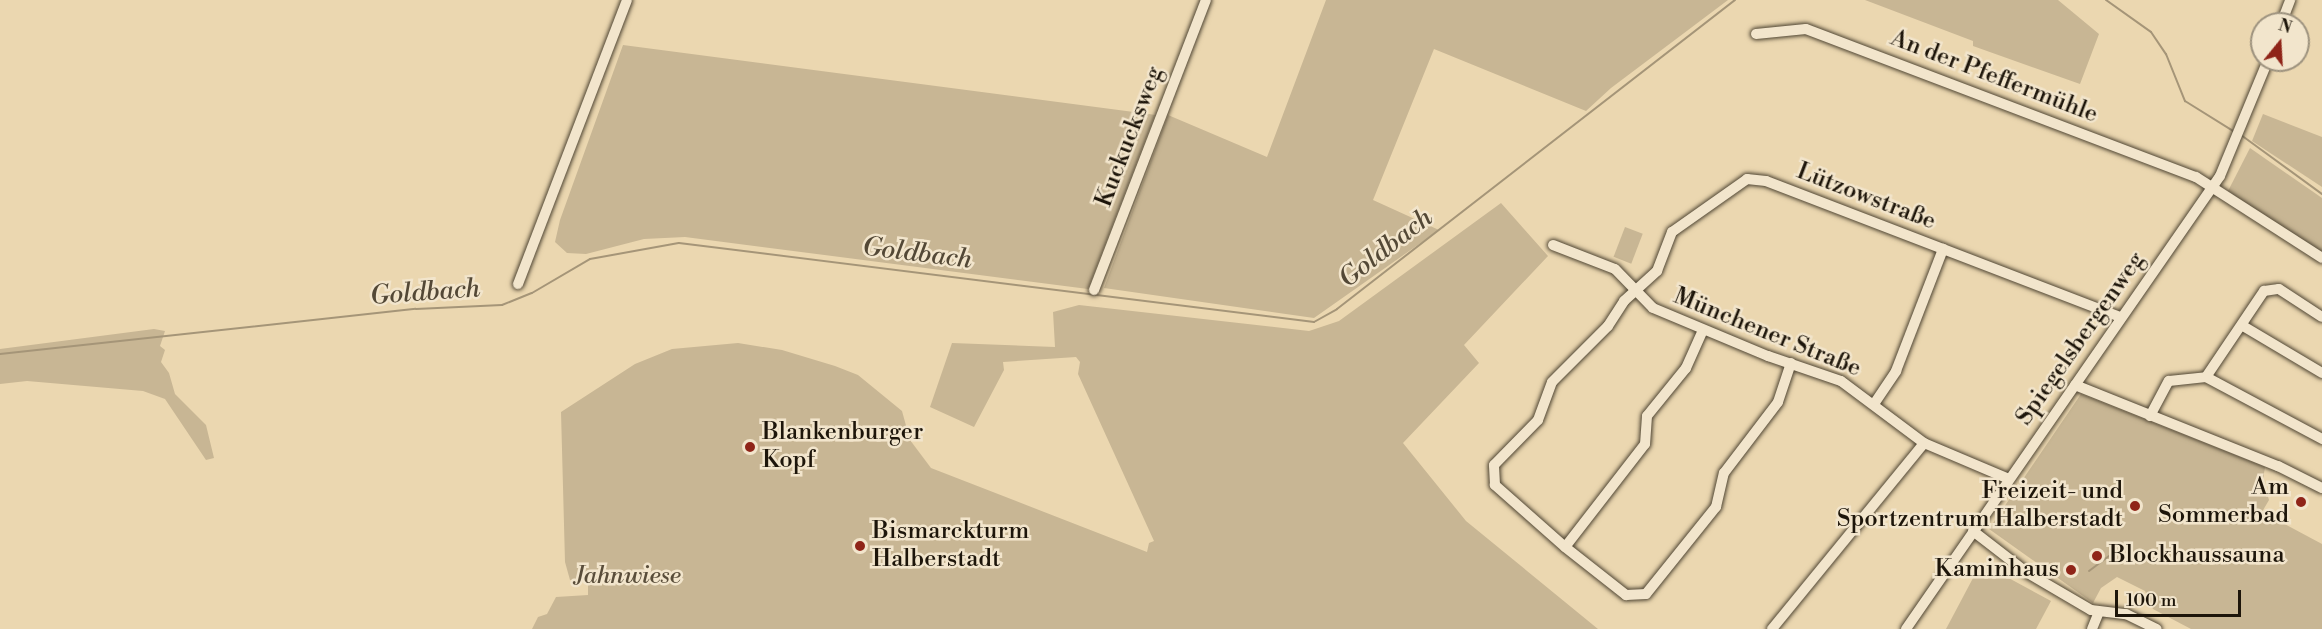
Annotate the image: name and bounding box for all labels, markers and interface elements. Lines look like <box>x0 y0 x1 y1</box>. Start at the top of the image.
north arrow <box>2250 12 2310 72</box>
text: N <box>2276 15 2294 38</box>
street label: An der Pfeffermühle <box>1886 24 2102 130</box>
street label: Kuckucksweg <box>1090 63 1170 211</box>
street label: Lützowstraße <box>1792 157 1940 237</box>
water label: Goldbach <box>1333 203 1439 295</box>
water label: Goldbach <box>860 232 974 276</box>
street label: Spiegelsbergenweg <box>2010 247 2152 431</box>
water label: Goldbach <box>369 274 481 312</box>
street label: Münchener Straße <box>1669 282 1865 384</box>
place label: Blankenburger Kopf <box>762 419 923 475</box>
marker: Blankenburger Kopf <box>743 440 757 454</box>
place label: Am Sommerbad <box>2158 474 2289 530</box>
place label: Freizeit- und Sportzentrum Halberstadt <box>1837 478 2123 534</box>
marker: Am Sommerbad <box>2294 495 2308 509</box>
marker: Freizeit- und Sportzentrum Halberstadt <box>2128 499 2142 513</box>
place label: Bismarckturm Halberstadt <box>872 518 1029 574</box>
marker: Bismarckturm Halberstadt <box>853 539 867 553</box>
place label: Blockhaussauna <box>2109 542 2285 570</box>
marker: Blockhaussauna <box>2090 549 2104 563</box>
place label: Kaminhaus <box>1935 556 2059 584</box>
park label: Jahnwiese <box>575 563 681 591</box>
marker: Kaminhaus <box>2064 563 2078 577</box>
scale bar <box>2118 578 2244 616</box>
text: 100 m <box>2126 589 2177 612</box>

